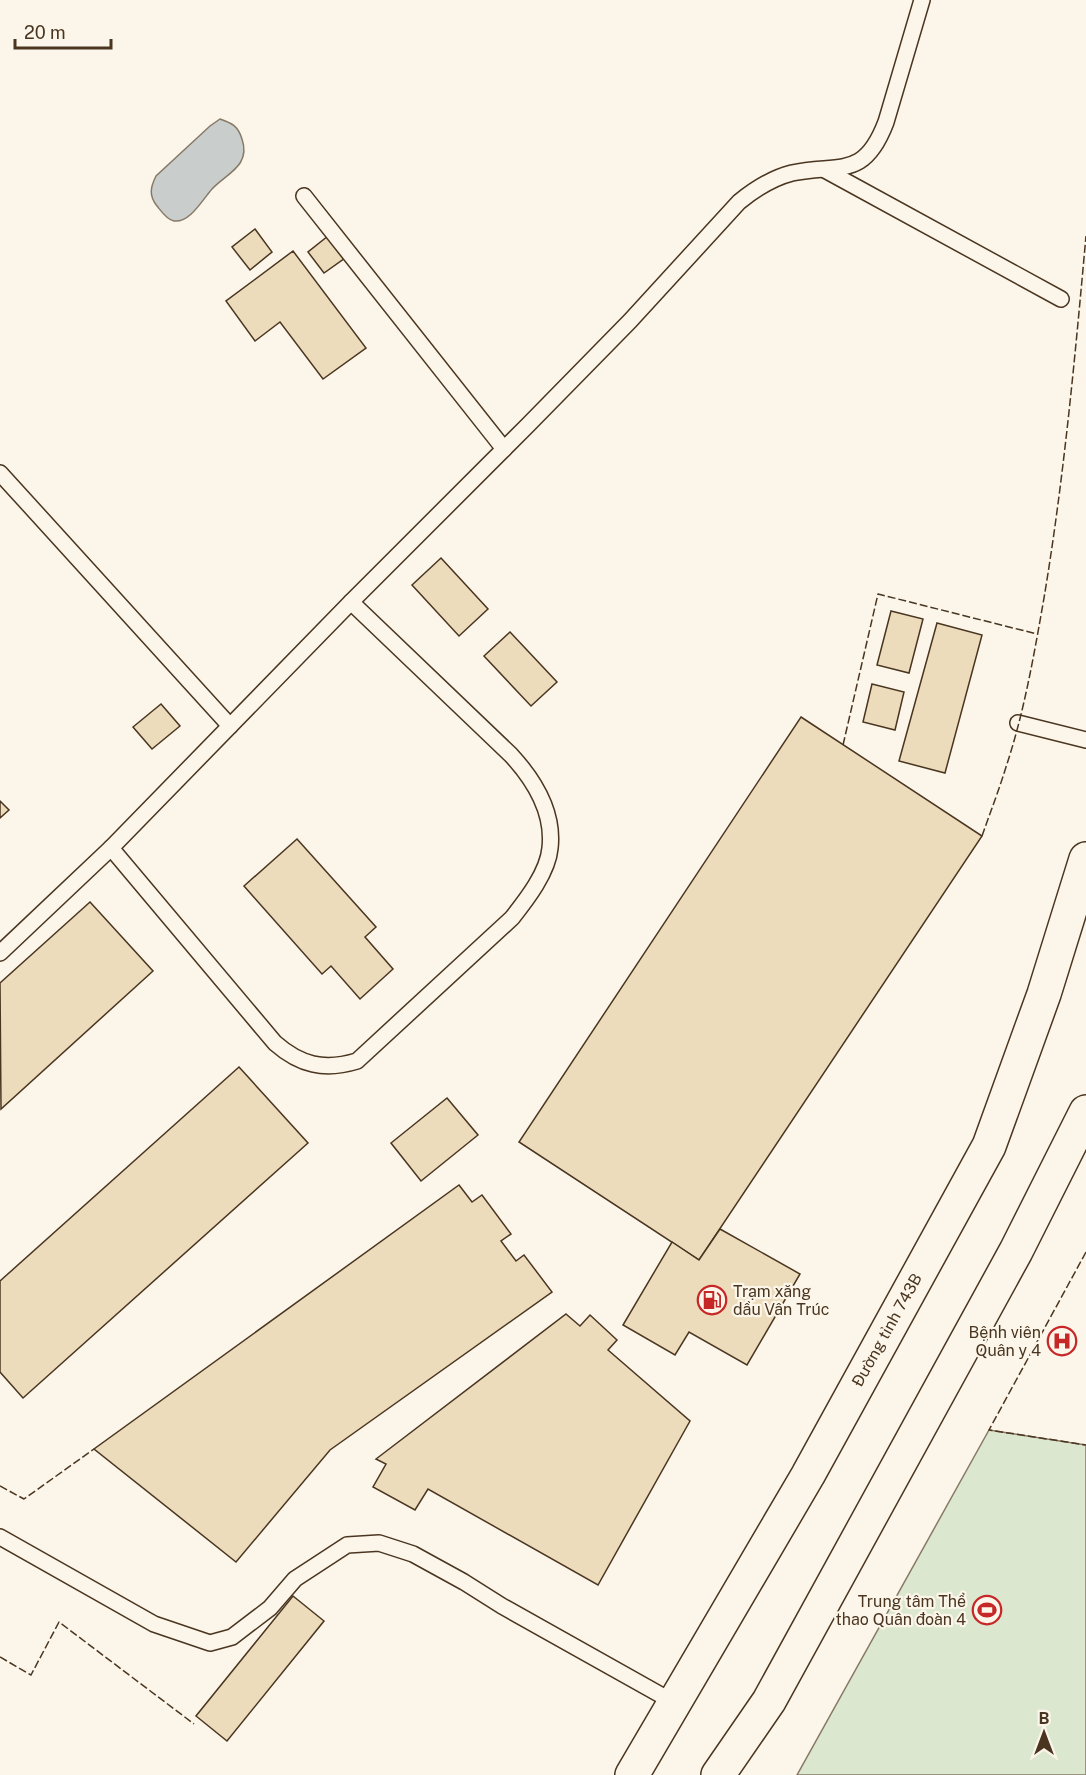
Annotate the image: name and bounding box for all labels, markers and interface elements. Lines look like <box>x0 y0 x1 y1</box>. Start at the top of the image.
scale bar <box>15 12 111 50</box>
text: 20 m <box>24 22 66 43</box>
street label: Đường tỉnh 743B <box>848 1270 926 1390</box>
place label: Trạm xăng dầu Vân Trúc <box>733 1282 829 1319</box>
fuel station icon: Trạm xăng dầu Vân Trúc <box>696 1284 728 1316</box>
place label: Bệnh viên Quân y 4 <box>969 1323 1041 1360</box>
hospital icon: Bệnh viên Quân y 4 <box>1046 1325 1078 1357</box>
place label: Trung tâm Thể thao Quân đoàn 4 <box>836 1592 966 1629</box>
sports icon: Trung tâm Thể thao Quân đoàn 4 <box>971 1594 1003 1626</box>
north arrow <box>1014 1703 1074 1763</box>
text: B <box>1039 1709 1050 1728</box>

